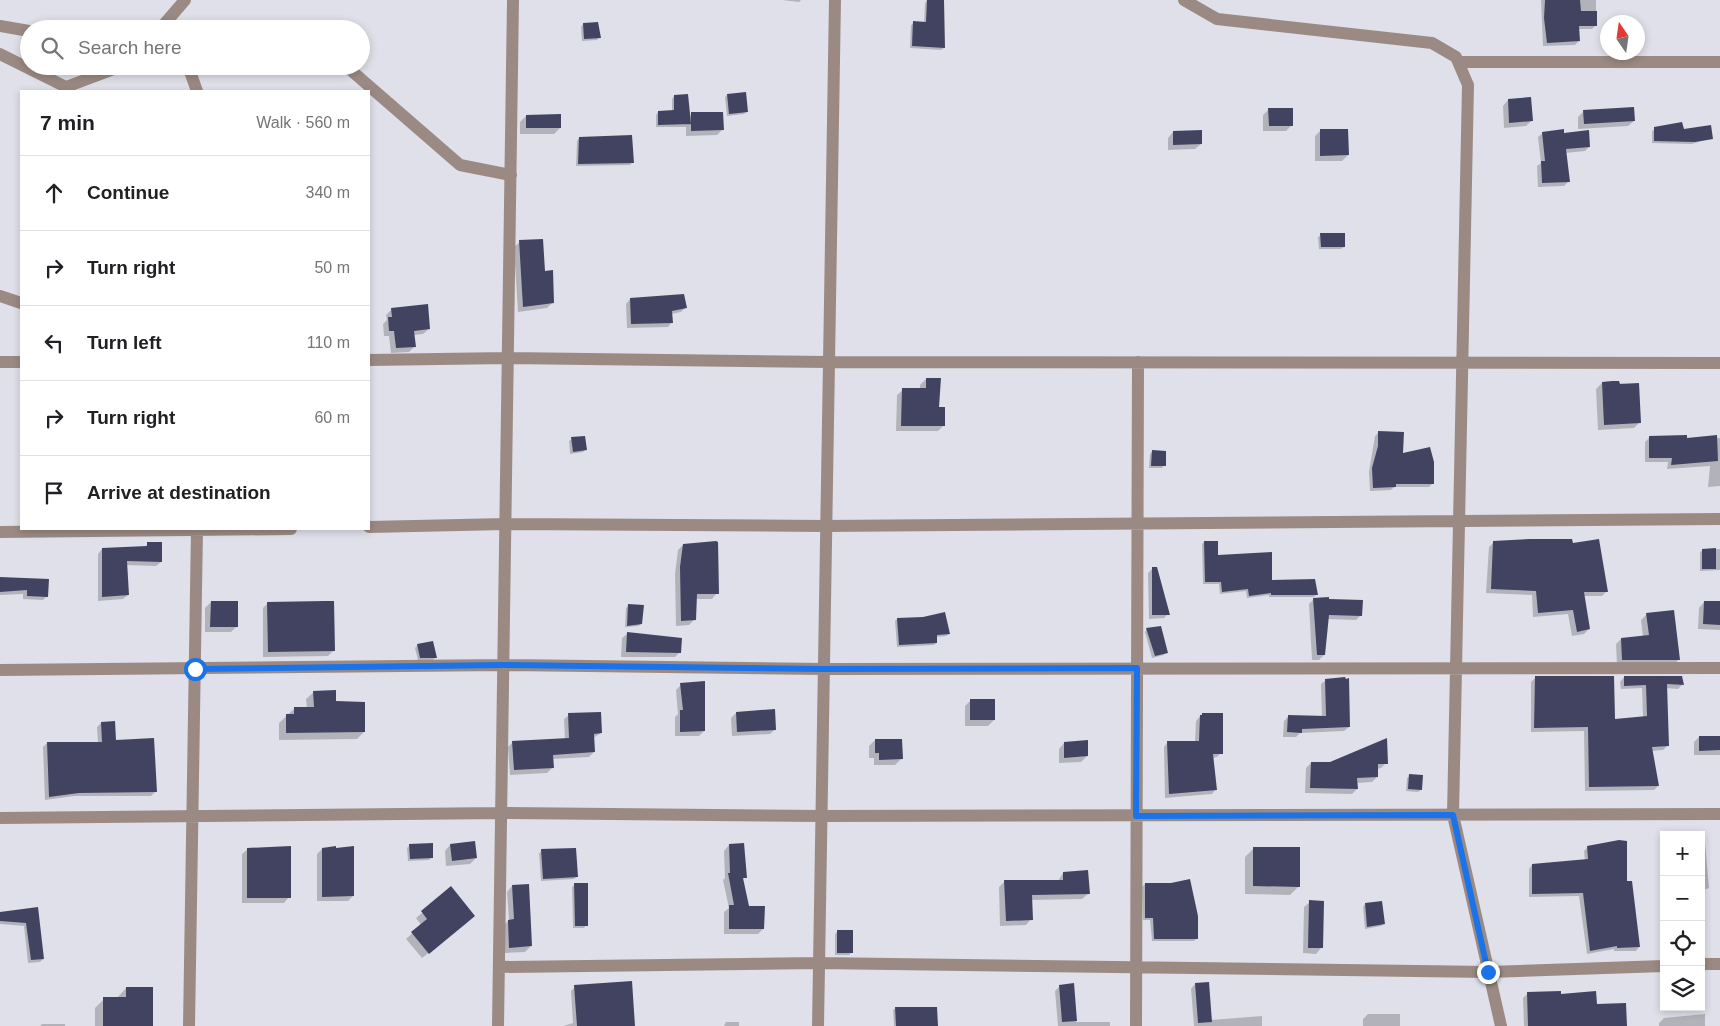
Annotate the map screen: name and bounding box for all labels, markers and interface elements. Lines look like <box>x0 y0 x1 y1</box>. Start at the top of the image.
north arrow <box>1600 15 1645 60</box>
search box <box>20 20 370 75</box>
icon: search <box>38 34 66 62</box>
text: Search here <box>78 37 182 58</box>
text: 7 min <box>40 111 95 134</box>
text: Walk · 560 m <box>256 114 350 131</box>
icon: ahead <box>40 179 68 207</box>
text: Continue <box>87 182 169 203</box>
text: 340 m <box>306 184 350 201</box>
icon: right <box>40 254 68 282</box>
text: Turn right <box>87 257 175 278</box>
text: 50 m <box>314 259 350 276</box>
icon: left <box>40 329 68 357</box>
text: Turn left <box>87 332 162 353</box>
text: 110 m <box>307 334 350 351</box>
icon: right <box>40 404 68 432</box>
text: Turn right <box>87 407 175 428</box>
text: 60 m <box>314 409 350 426</box>
icon: arrive <box>40 479 68 507</box>
text: Arrive at destination <box>87 482 271 503</box>
route start <box>184 658 207 681</box>
map controls <box>1660 831 1705 1011</box>
button: + <box>1660 831 1705 876</box>
button: − <box>1660 876 1705 921</box>
button: locate <box>1660 921 1705 966</box>
route end <box>1477 961 1500 984</box>
button: layers <box>1660 966 1705 1011</box>

